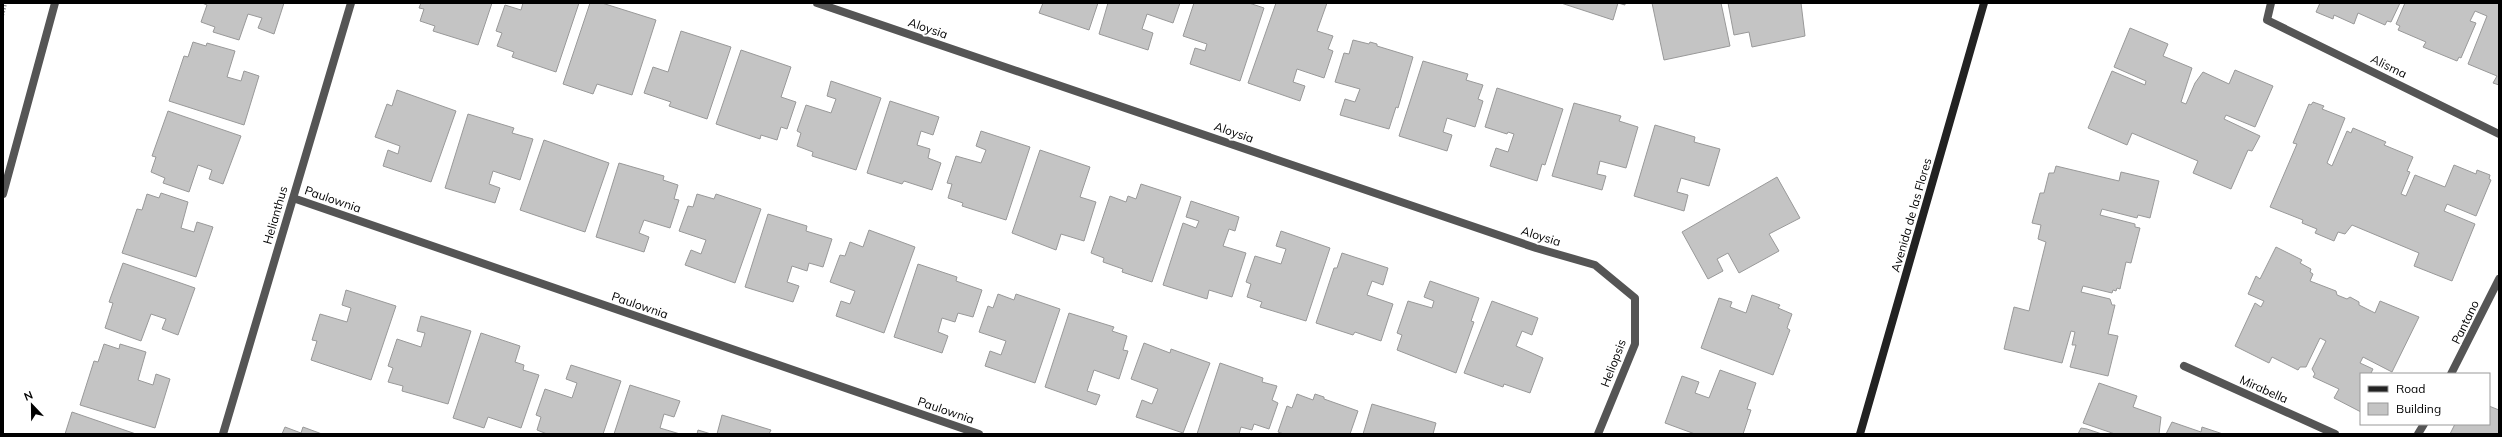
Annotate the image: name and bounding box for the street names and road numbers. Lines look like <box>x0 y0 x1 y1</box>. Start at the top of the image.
street label: Aloysia <box>906 14 950 42</box>
street label: Alisma <box>2369 51 2409 81</box>
street label: Aloysia <box>1212 118 1256 146</box>
street label: Avenida de las Flores <box>1888 156 1934 274</box>
street label: Paulownia <box>303 182 363 216</box>
street label: Helianthus <box>260 184 290 246</box>
street label: Aloysia <box>1519 223 1563 249</box>
street label: Paulownia <box>610 288 670 322</box>
street label: Pantano <box>2448 297 2482 346</box>
street label: Heliopsis <box>1597 337 1629 389</box>
street label: Mirabella <box>2238 372 2290 406</box>
street label: Paulownia <box>916 393 976 427</box>

